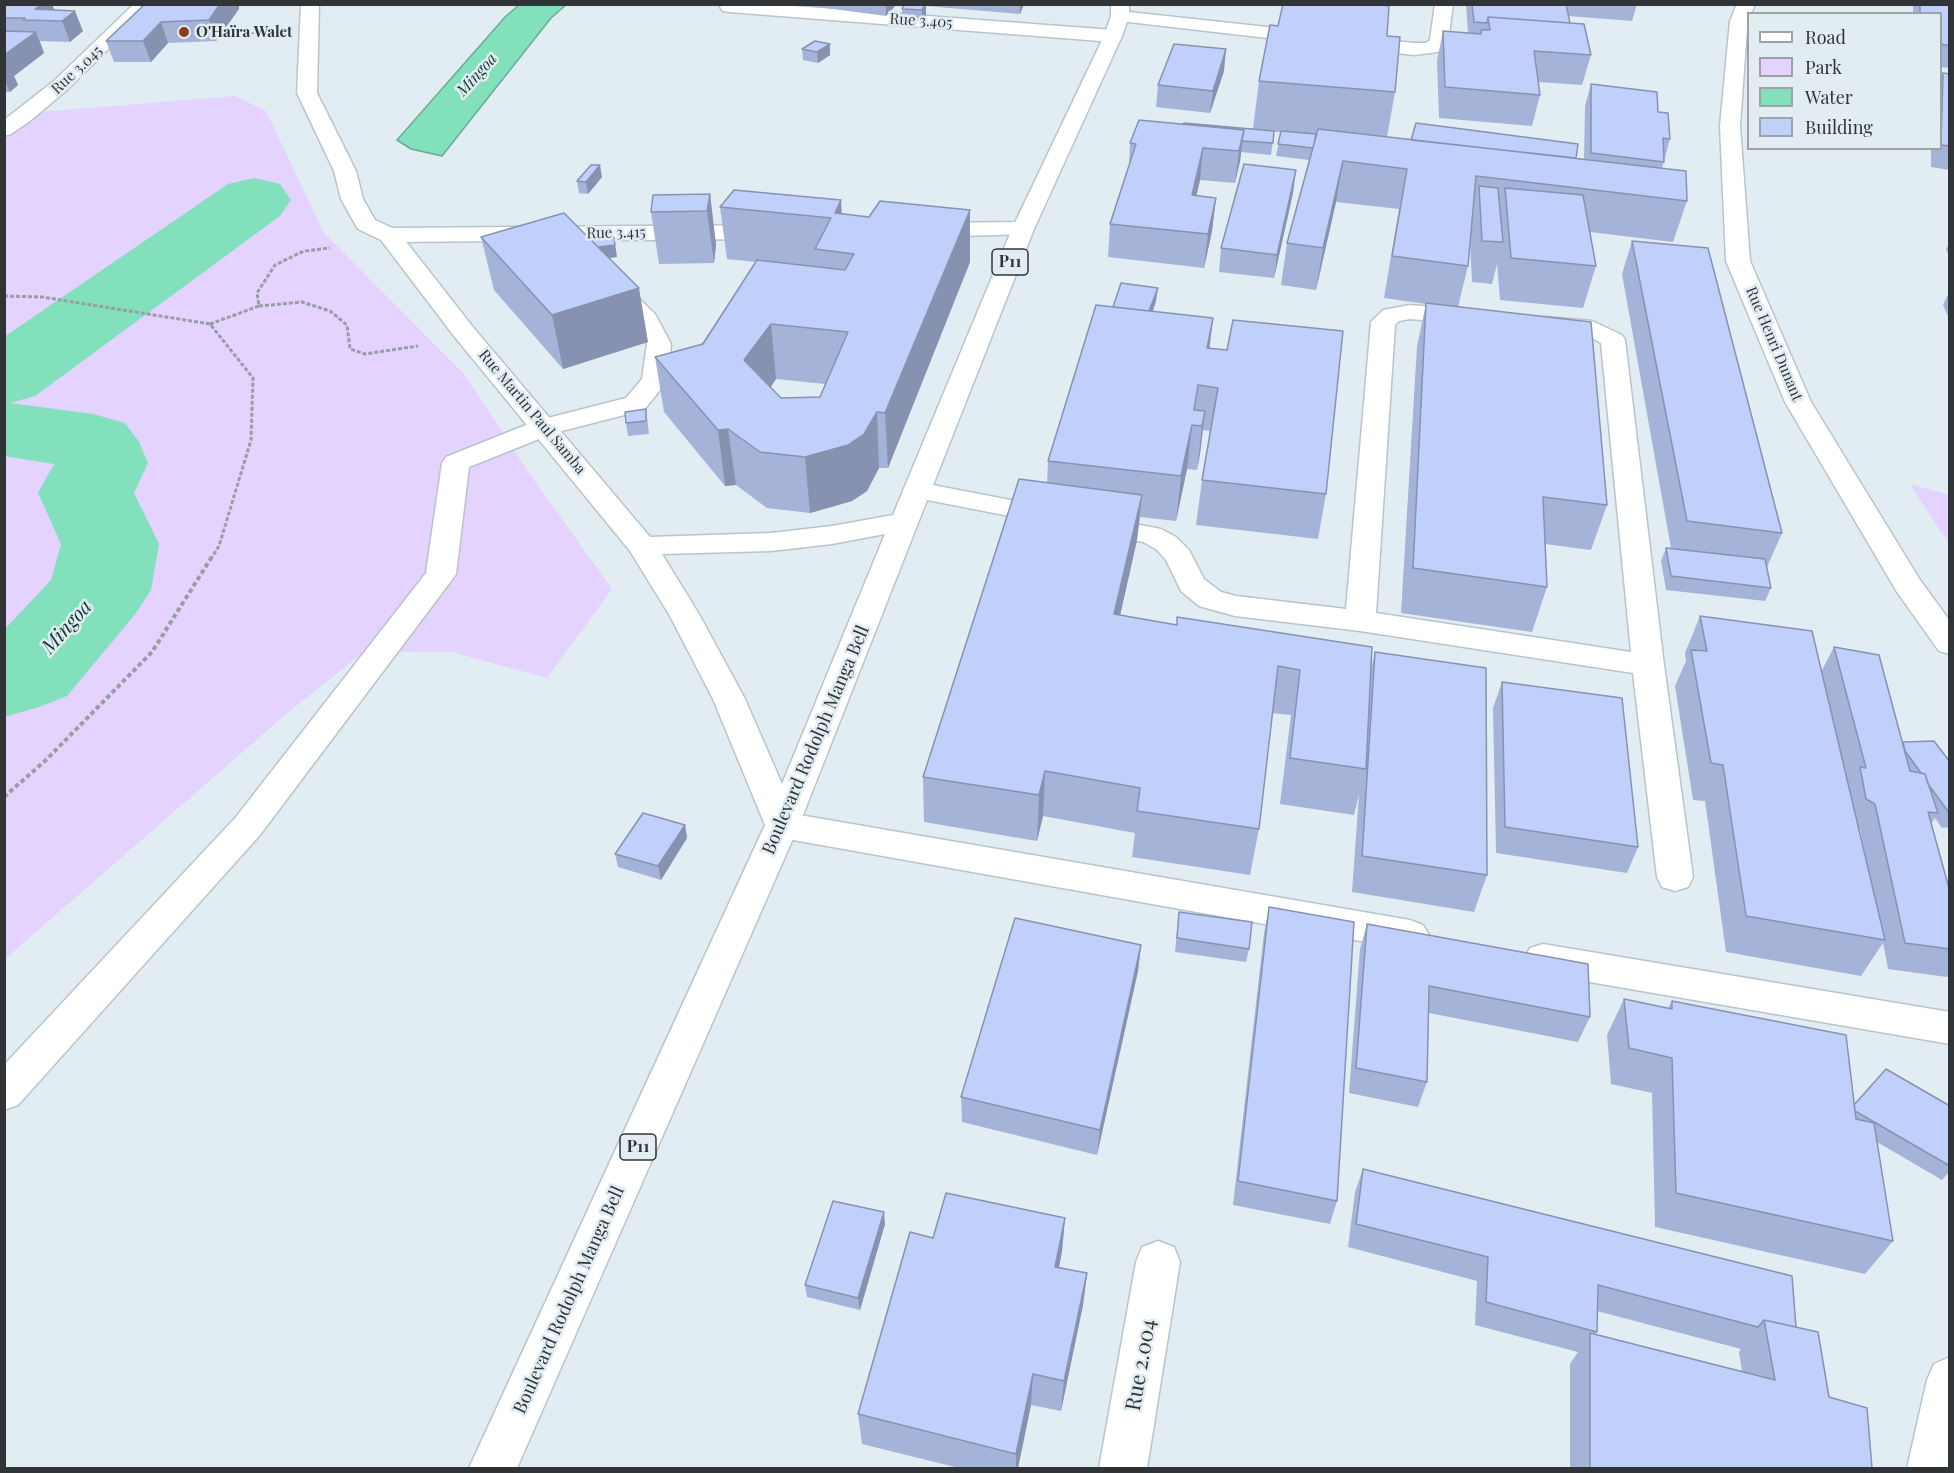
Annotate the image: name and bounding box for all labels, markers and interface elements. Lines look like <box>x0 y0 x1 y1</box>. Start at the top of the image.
street label: Rue 3.405 <box>889 10 953 32</box>
legend <box>1747 12 1942 150</box>
place label: O'Haïra Walet <box>196 23 292 41</box>
marker: O'Haïra Walet <box>177 25 191 39</box>
text: Road <box>1805 25 1846 49</box>
street label: Rue 3.045 <box>48 42 106 98</box>
water label: Mingoa <box>453 50 501 100</box>
text: Park <box>1805 55 1842 79</box>
text: Water <box>1805 85 1853 109</box>
text: Building <box>1805 115 1873 139</box>
street label: Rue 3.415 <box>586 223 646 243</box>
road number: P11 <box>992 249 1028 275</box>
street label: Rue Henri Dunant <box>1742 284 1806 404</box>
street label: Rue Martin Paul Samba <box>475 346 589 478</box>
water label: Mingoa <box>37 595 97 659</box>
street label: Boulevard Rodolph Manga Bell <box>758 622 874 858</box>
road number: P11 <box>620 1134 656 1160</box>
street label: Boulevard Rodolph Manga Bell <box>509 1183 629 1417</box>
street label: Rue 2.004 <box>1121 1317 1161 1413</box>

